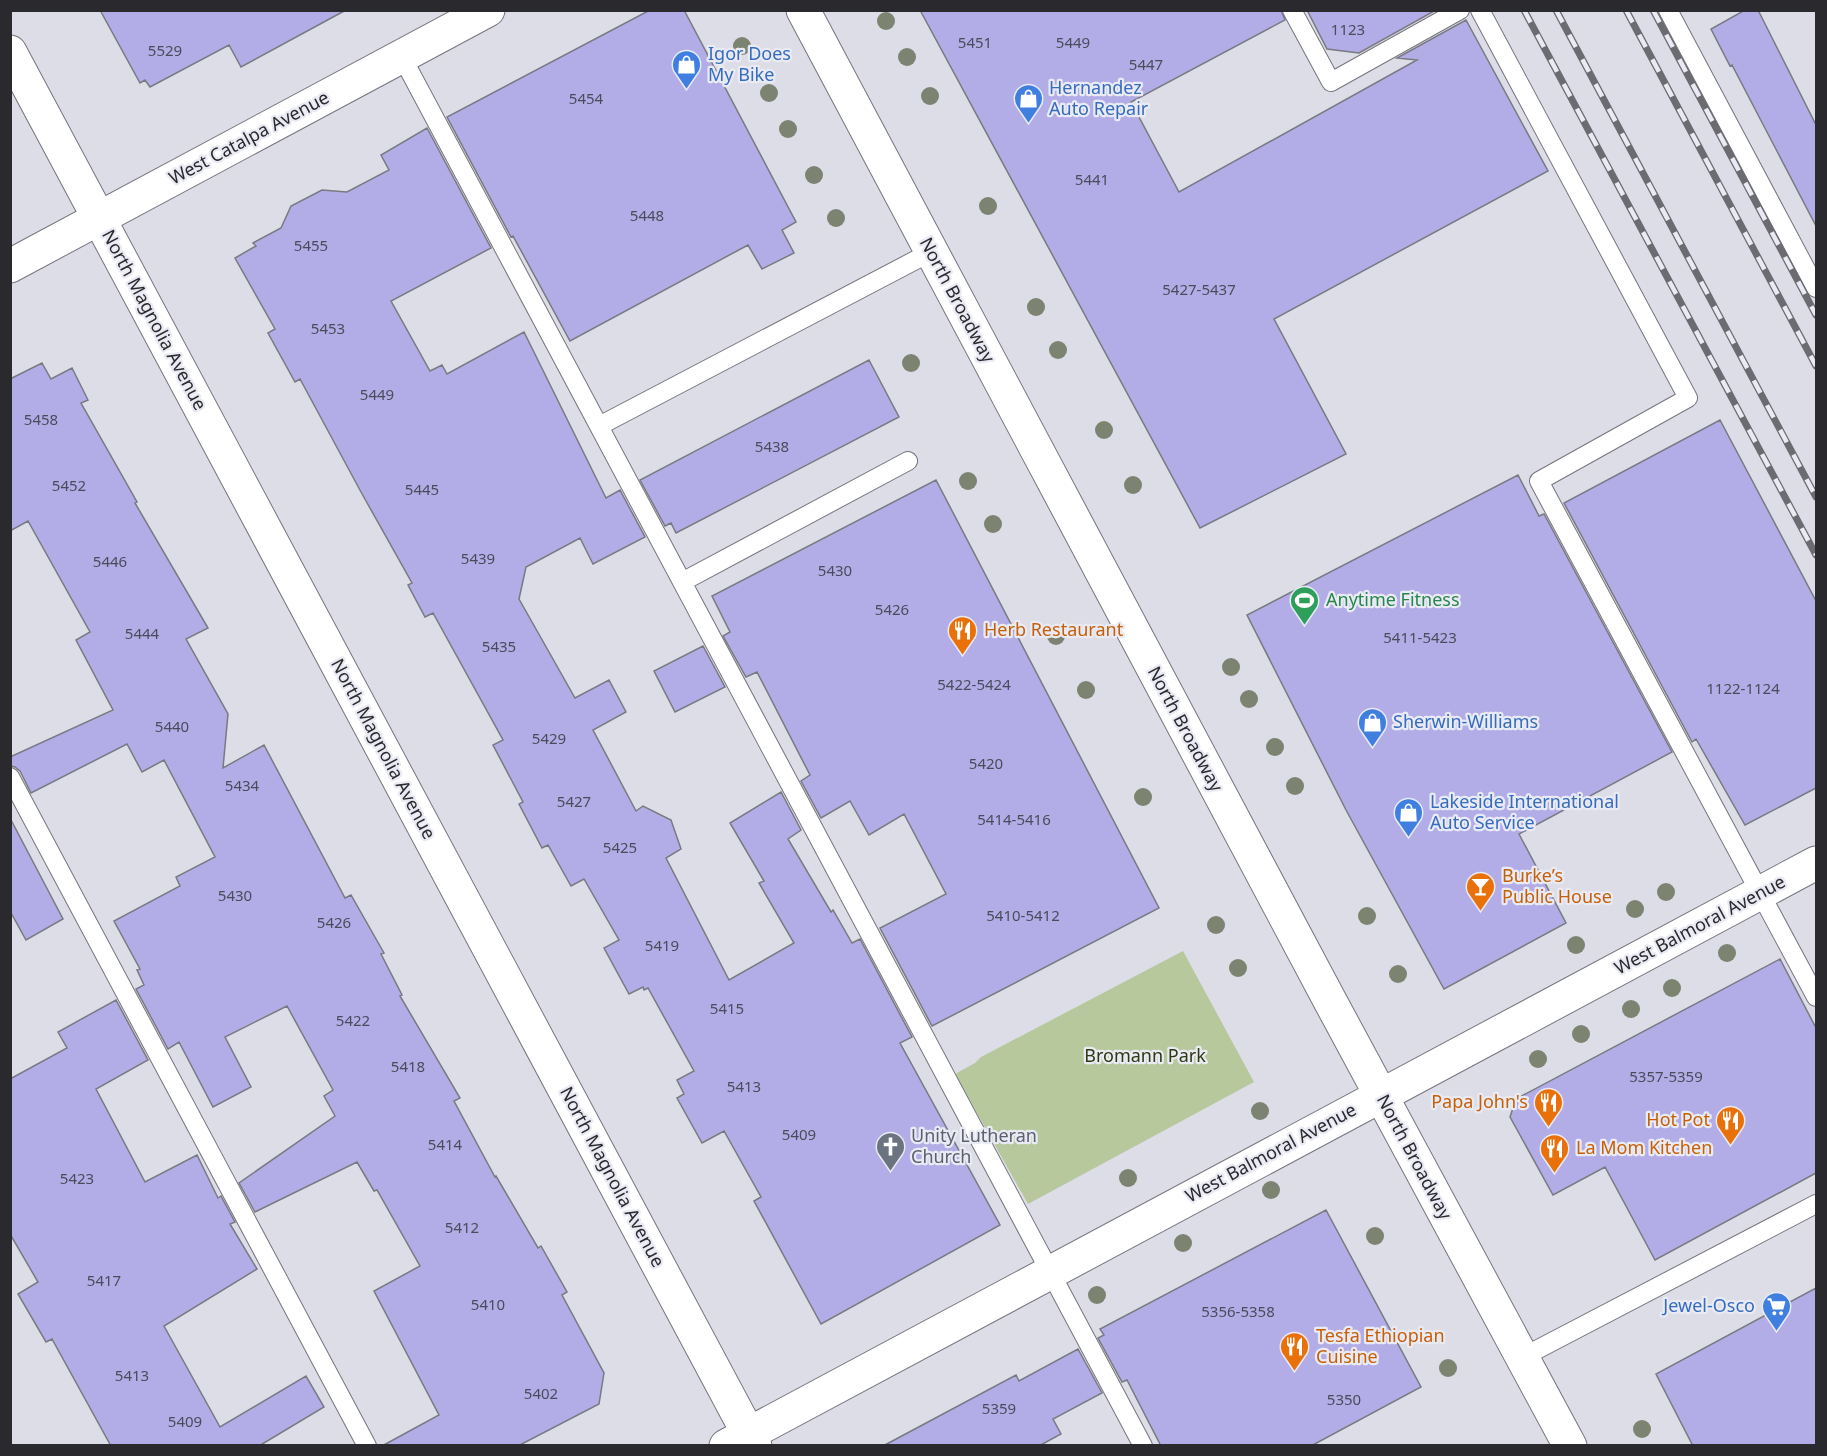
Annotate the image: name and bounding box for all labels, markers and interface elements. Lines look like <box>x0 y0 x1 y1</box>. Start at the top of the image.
house number: 1123 <box>1331 19 1365 39</box>
house number: 5451 <box>958 32 992 52</box>
house number: 5449 <box>1056 32 1090 52</box>
house number: 5529 <box>148 40 182 60</box>
place label: Igor Does My Bike <box>708 41 791 86</box>
shop icon: Igor Does My Bike <box>671 48 703 90</box>
house number: 5447 <box>1129 54 1163 74</box>
place label: Hernandez Auto Repair <box>1049 75 1149 120</box>
shop icon: Hernandez Auto Repair <box>1012 82 1044 124</box>
street label: West Catalpa Avenue <box>164 85 333 190</box>
house number: 5454 <box>569 88 604 108</box>
house number: 5441 <box>1075 169 1109 189</box>
house number: 5448 <box>630 205 664 225</box>
street label: North Magnolia Avenue <box>97 225 213 414</box>
street label: North Broadway <box>915 233 1001 367</box>
house number: 5455 <box>294 235 328 255</box>
house number: 5427-5437 <box>1162 279 1236 299</box>
house number: 5453 <box>311 318 345 338</box>
house number: 5449 <box>360 384 394 404</box>
house number: 5458 <box>24 409 58 429</box>
house number: 5438 <box>755 436 789 456</box>
house number: 5452 <box>52 475 86 495</box>
house number: 5445 <box>405 479 439 499</box>
house number: 5439 <box>461 548 495 568</box>
house number: 5446 <box>93 551 127 571</box>
house number: 5430 <box>818 560 852 580</box>
sports icon: Anytime Fitness <box>1289 584 1321 626</box>
place label: Anytime Fitness <box>1326 587 1460 611</box>
house number: 5426 <box>875 599 909 619</box>
restaurant icon: Herb Restaurant <box>947 614 979 656</box>
place label: Herb Restaurant <box>984 617 1124 641</box>
house number: 5444 <box>125 623 160 643</box>
house number: 5411-5423 <box>1383 627 1457 647</box>
house number: 5435 <box>482 636 516 656</box>
street label: North Magnolia Avenue <box>326 654 442 843</box>
street label: North Broadway <box>1143 662 1229 796</box>
house number: 5422-5424 <box>937 674 1011 694</box>
house number: 1122-1124 <box>1706 678 1780 698</box>
shop icon: Sherwin-Williams <box>1356 706 1388 748</box>
place label: Sherwin-Williams <box>1393 709 1538 733</box>
house number: 5440 <box>155 716 189 736</box>
house number: 5429 <box>532 728 566 748</box>
house number: 5420 <box>969 753 1003 773</box>
house number: 5434 <box>225 775 260 795</box>
place label: Lakeside International Auto Service <box>1430 789 1619 834</box>
house number: 5427 <box>557 791 591 811</box>
shop icon: Lakeside International Auto Service <box>1393 796 1425 838</box>
house number: 5414-5416 <box>977 809 1051 829</box>
house number: 5425 <box>603 837 637 857</box>
place label: Burke’s Public House <box>1502 863 1612 908</box>
street label: West Balmoral Avenue <box>1610 869 1789 979</box>
bar icon: Burke’s Public House <box>1465 870 1497 912</box>
house number: 5430 <box>218 885 252 905</box>
house number: 5410-5412 <box>986 905 1060 925</box>
house number: 5426 <box>317 912 351 932</box>
house number: 5419 <box>645 935 679 955</box>
house number: 5415 <box>710 998 744 1018</box>
house number: 5422 <box>336 1010 370 1030</box>
park label: Bromann Park <box>1084 1043 1206 1067</box>
house number: 5418 <box>391 1056 425 1076</box>
house number: 5357-5359 <box>1629 1066 1703 1086</box>
house number: 5413 <box>727 1076 761 1096</box>
street label: North Magnolia Avenue <box>555 1082 671 1271</box>
restaurant icon: Papa John's <box>1533 1086 1565 1128</box>
place label: Papa John's <box>1431 1089 1528 1113</box>
street label: North Broadway <box>1372 1090 1458 1224</box>
street label: West Balmoral Avenue <box>1181 1097 1360 1207</box>
restaurant icon: Hot Pot <box>1715 1104 1747 1146</box>
place label: Hot Pot <box>1646 1107 1710 1131</box>
place label: Unity Lutheran Church <box>911 1123 1037 1168</box>
house number: 5409 <box>782 1124 816 1144</box>
church icon: Unity Lutheran Church <box>874 1130 906 1172</box>
restaurant icon: La Mom Kitchen <box>1539 1132 1571 1174</box>
house number: 5414 <box>428 1134 463 1154</box>
place label: La Mom Kitchen <box>1576 1135 1712 1159</box>
house number: 5423 <box>60 1168 94 1188</box>
house number: 5412 <box>445 1217 479 1237</box>
house number: 5417 <box>87 1270 121 1290</box>
supermarket icon: Jewel-Osco <box>1760 1290 1792 1332</box>
place label: Jewel-Osco <box>1661 1293 1755 1317</box>
house number: 5410 <box>471 1294 505 1314</box>
house number: 5356-5358 <box>1201 1301 1275 1321</box>
place label: Tesfa Ethiopian Cuisine <box>1316 1323 1445 1368</box>
restaurant icon: Tesfa Ethiopian Cuisine <box>1279 1330 1311 1372</box>
house number: 5413 <box>115 1365 149 1385</box>
house number: 5402 <box>524 1383 558 1403</box>
house number: 5350 <box>1327 1389 1361 1409</box>
house number: 5359 <box>982 1398 1016 1418</box>
house number: 5409 <box>168 1411 202 1431</box>

